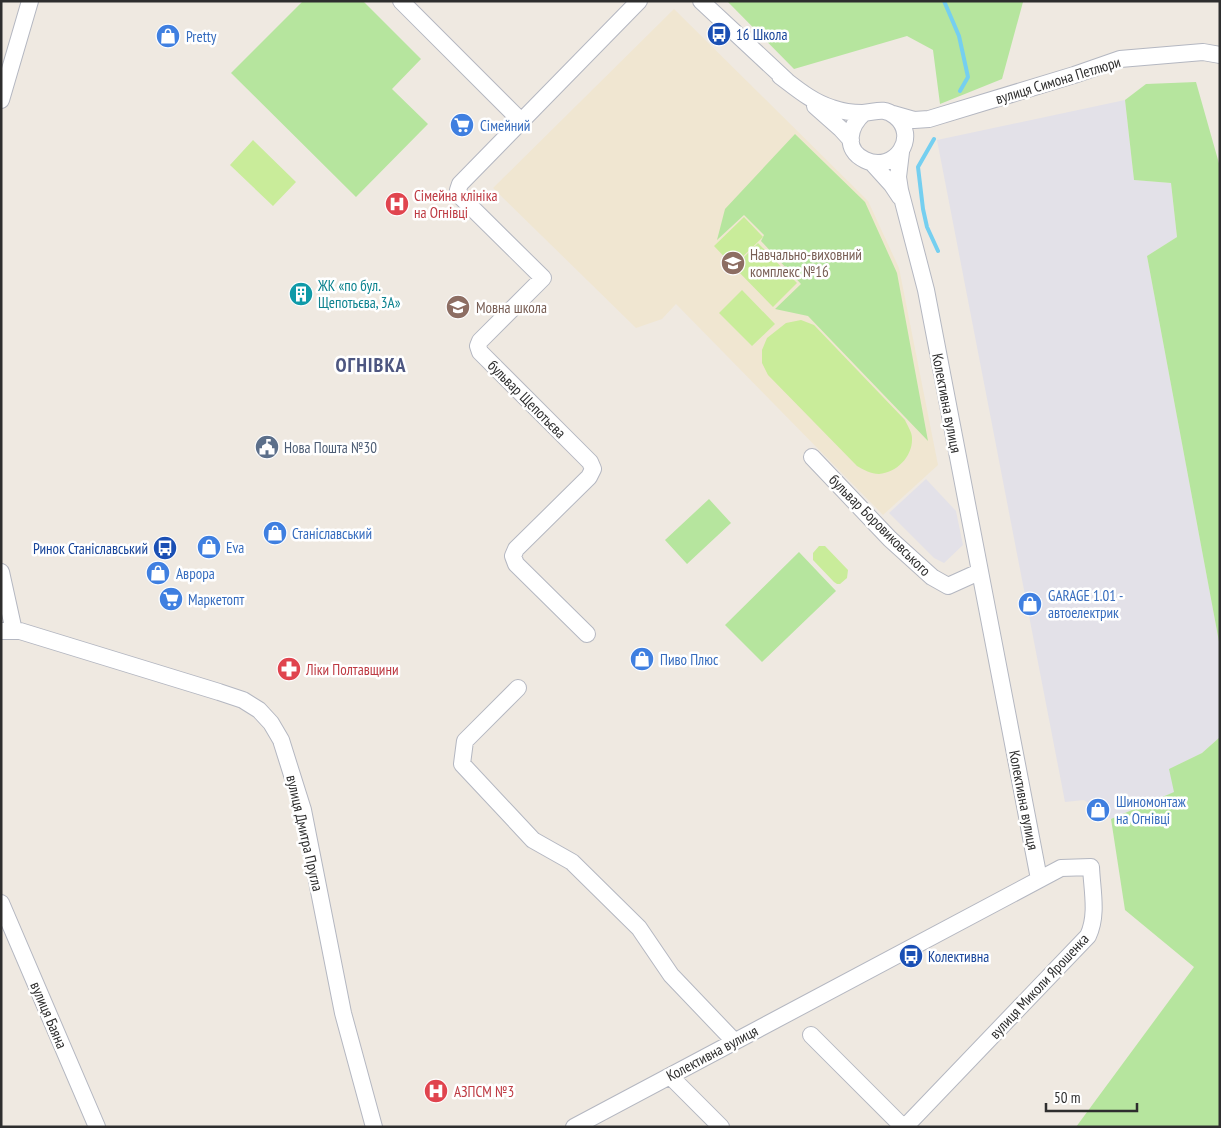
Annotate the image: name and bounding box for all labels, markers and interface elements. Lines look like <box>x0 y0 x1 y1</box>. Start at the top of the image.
bus stop icon: 16 Школа <box>706 21 732 47</box>
shop icon: Pretty <box>155 23 181 49</box>
place label: 16 Школа <box>736 25 787 44</box>
place label: Pretty <box>186 27 217 46</box>
street label: вулиця Симона Петлюри <box>993 52 1123 108</box>
supermarket icon: Сімейний <box>449 112 475 138</box>
place label: Сімейний <box>480 116 530 135</box>
place label: Сімейна клініка на Огнівці <box>414 186 497 222</box>
hospital icon: Сімейна клініка на Огнівці <box>384 191 410 217</box>
place label: Навчально-виховний комплекс №16 <box>750 245 862 281</box>
school or university icon: Навчально-виховний комплекс №16 <box>720 250 746 276</box>
place label: ЖК «по бул. Щепотьєва, 3А» <box>317 276 401 312</box>
building icon: ЖК «по бул. Щепотьєва, 3А» <box>288 281 314 307</box>
school or university icon: Мовна школа <box>445 294 471 320</box>
place label: Мовна школа <box>476 298 547 317</box>
district label: ОГНІВКА <box>336 352 407 378</box>
street label: Колективна вулиця <box>928 352 966 455</box>
street label: бульвар Щепотьєва <box>484 356 570 442</box>
public building icon: Нова Пошта №30 <box>254 434 280 460</box>
place label: Нова Пошта №30 <box>284 438 377 457</box>
street label: бульвар Боровиковського <box>825 470 935 580</box>
shop icon: Станіславський <box>262 520 288 546</box>
place label: Станіславський <box>292 524 372 543</box>
shop icon: Eva <box>196 534 222 560</box>
bus stop icon: Ринок Станіславський <box>152 535 178 561</box>
place label: Eva <box>226 538 244 557</box>
place label: Ринок Станіславський <box>33 539 148 558</box>
shop icon: Аврора <box>145 560 171 586</box>
place label: Аврора <box>176 564 215 583</box>
supermarket icon: Маркетопт <box>158 586 184 612</box>
place label: GARAGE 1.01 - автоелектрик <box>1048 586 1123 622</box>
place label: Маркетопт <box>188 590 245 609</box>
shop icon: GARAGE 1.01 - автоелектрик <box>1017 591 1043 617</box>
shop icon: Пиво Плюс <box>629 646 655 672</box>
place label: Пиво Плюс <box>660 650 719 669</box>
pharmacy icon: Ліки Полтавщини <box>276 656 302 682</box>
place label: Ліки Полтавщини <box>305 660 399 679</box>
street label: Колективна вулиця <box>1005 749 1043 852</box>
street label: вулиця Дмитра Пругла <box>282 773 328 893</box>
place label: Шиномонтаж на Огнівці <box>1116 792 1187 828</box>
shop icon: Шиномонтаж на Огнівці <box>1085 797 1111 823</box>
street label: вулиця Миколи Ярошенка <box>985 929 1093 1043</box>
bus stop icon: Колективна <box>898 943 924 969</box>
place label: Колективна <box>928 947 989 966</box>
street label: вулиця Баяна <box>26 979 72 1051</box>
street label: Колективна вулиця <box>663 1021 761 1085</box>
hospital icon: АЗПСМ №3 <box>423 1078 449 1104</box>
scale bar <box>1046 1080 1137 1112</box>
place label: АЗПСМ №3 <box>454 1082 514 1101</box>
text: 50 m <box>1054 1088 1080 1107</box>

